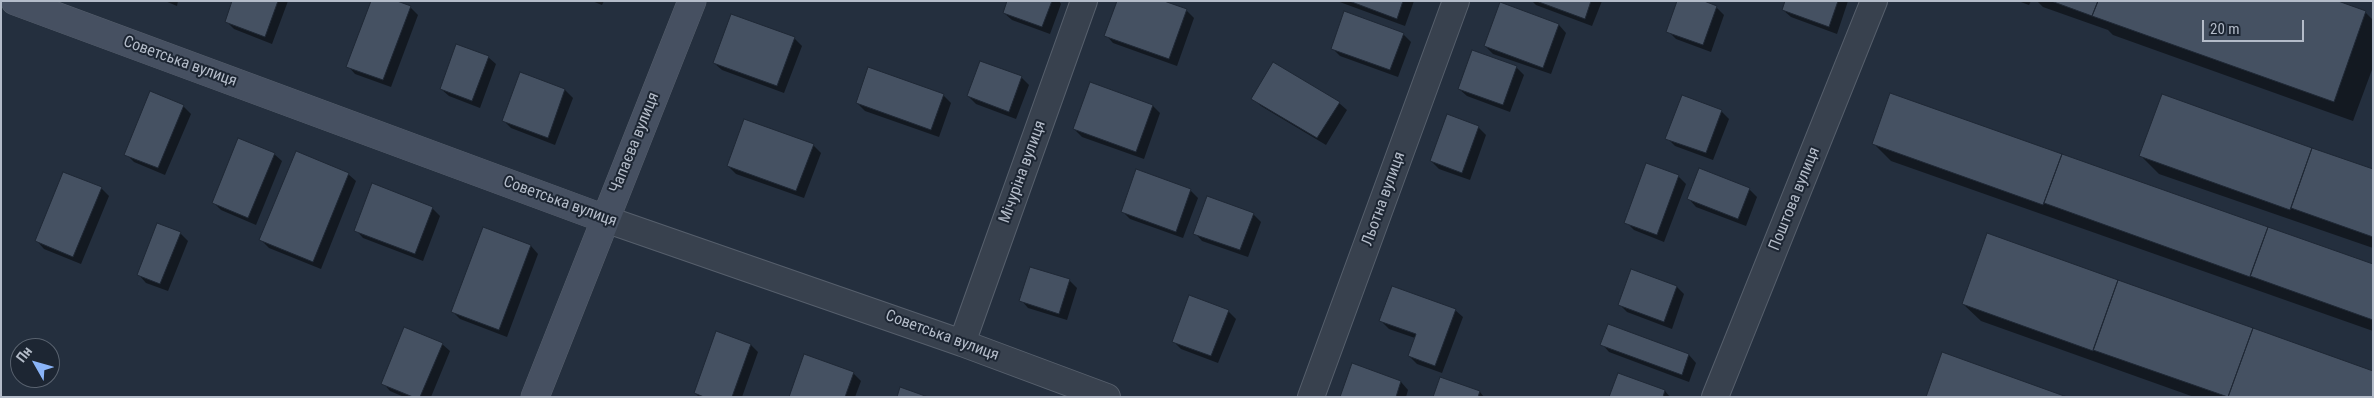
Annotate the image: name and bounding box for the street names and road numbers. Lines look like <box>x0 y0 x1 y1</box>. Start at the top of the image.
street label: Советська вулиця <box>121 33 239 91</box>
street label: Чапаєва вулиця <box>606 90 664 196</box>
street label: Мічуріна вулиця <box>996 118 1050 226</box>
street label: Поштова вулиця <box>1766 144 1824 254</box>
street label: Льотна вулиця <box>1358 149 1410 249</box>
street label: Советська вулиця <box>501 173 619 231</box>
street label: Советська вулиця <box>883 307 1001 365</box>

